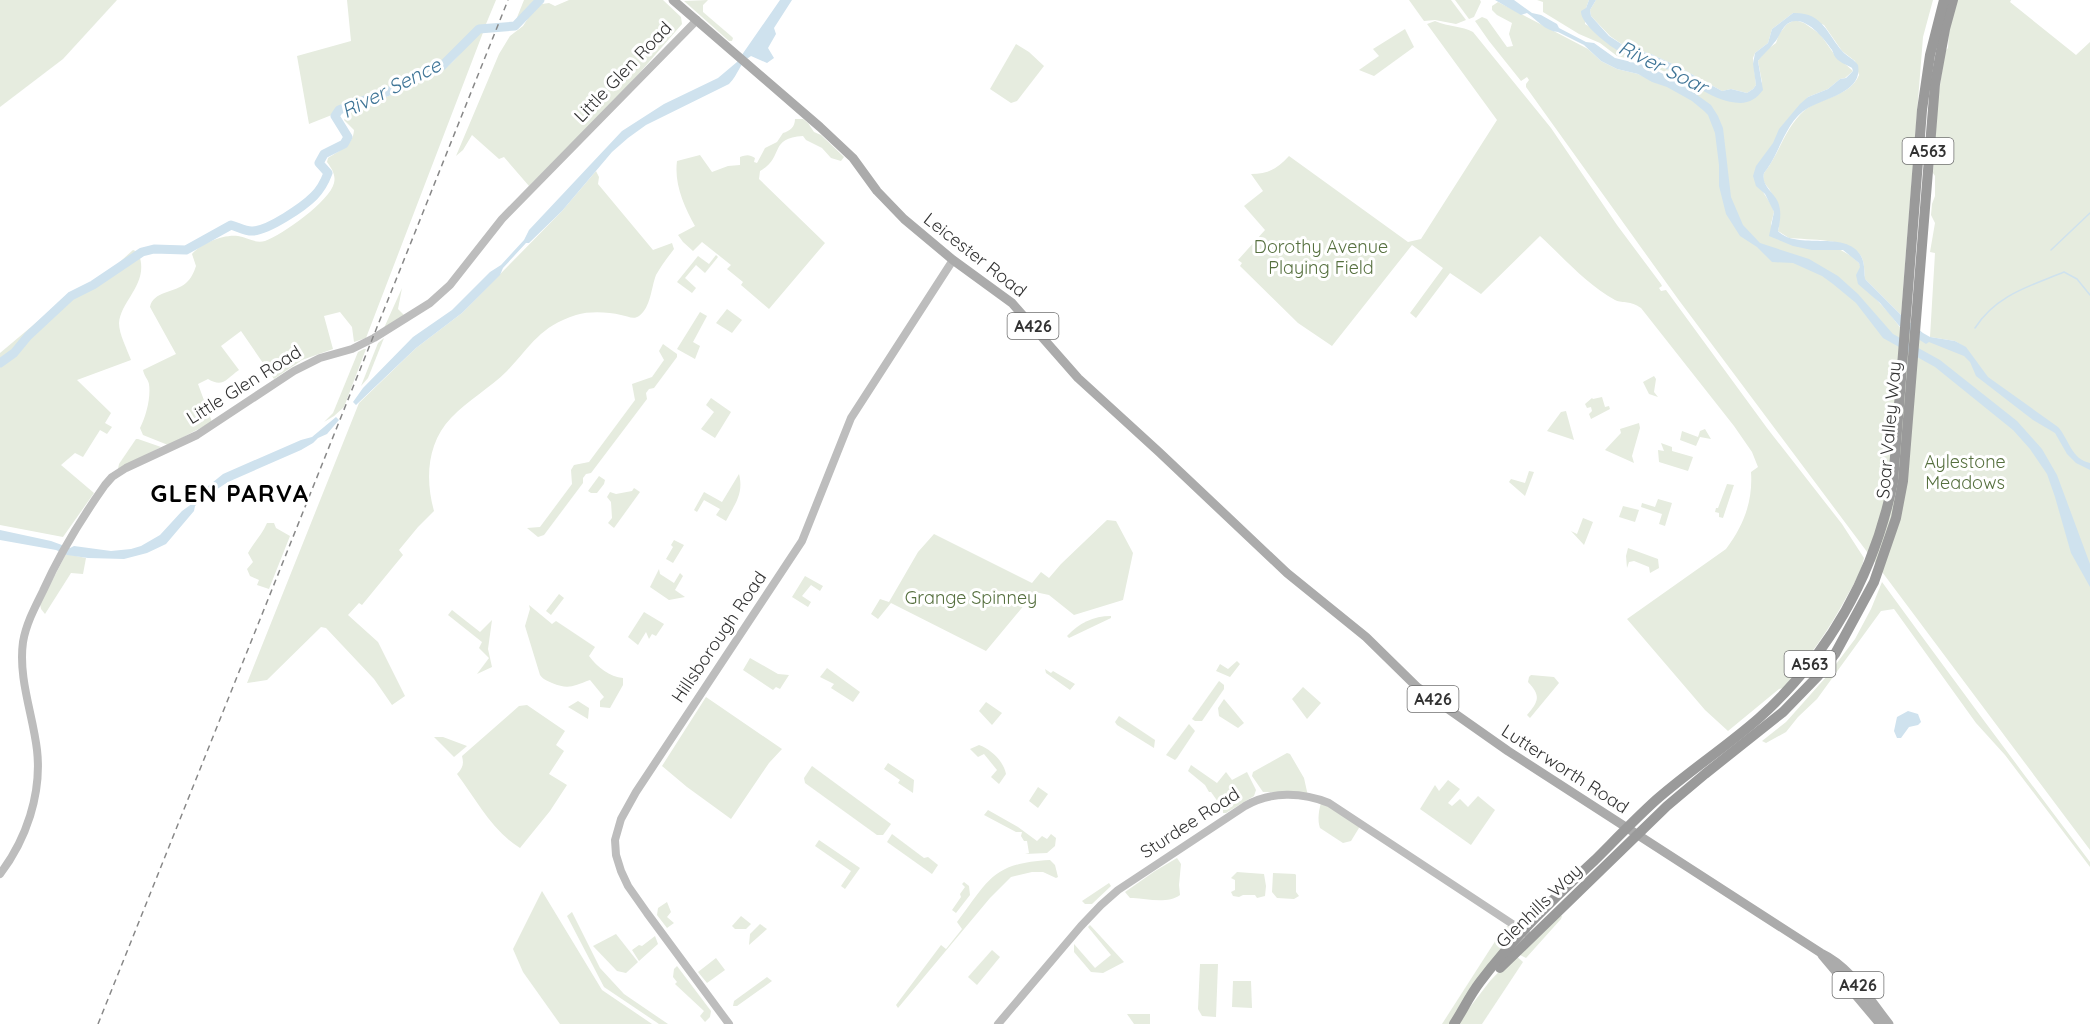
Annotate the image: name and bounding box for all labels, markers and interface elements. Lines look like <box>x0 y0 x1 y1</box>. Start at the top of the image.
street label: Little Glen Road <box>569 16 677 127</box>
water label: River Soar <box>1615 34 1714 100</box>
water label: River Sence <box>337 51 445 123</box>
road number: A563 <box>1902 138 1954 164</box>
street label: Leicester Road <box>919 207 1031 302</box>
park label: Dorothy Avenue Playing Field <box>1254 235 1388 279</box>
road number: A426 <box>1008 313 1058 339</box>
street label: Little Glen Road <box>182 340 306 429</box>
street label: Soar Valley Way <box>1871 360 1906 500</box>
park label: Aylestone Meadows <box>1924 450 2006 494</box>
district label: GLEN PARVA <box>150 478 310 508</box>
street label: Hillsborough Road <box>666 567 771 707</box>
park label: Grange Spinney <box>905 586 1037 609</box>
road number: A563 <box>1784 651 1836 677</box>
road number: A426 <box>1408 686 1458 712</box>
street label: Lutterworth Road <box>1497 719 1633 818</box>
street label: Sturdee Road <box>1136 782 1244 863</box>
street label: Glenhills Way <box>1491 859 1587 953</box>
road number: A426 <box>1832 972 1884 998</box>

